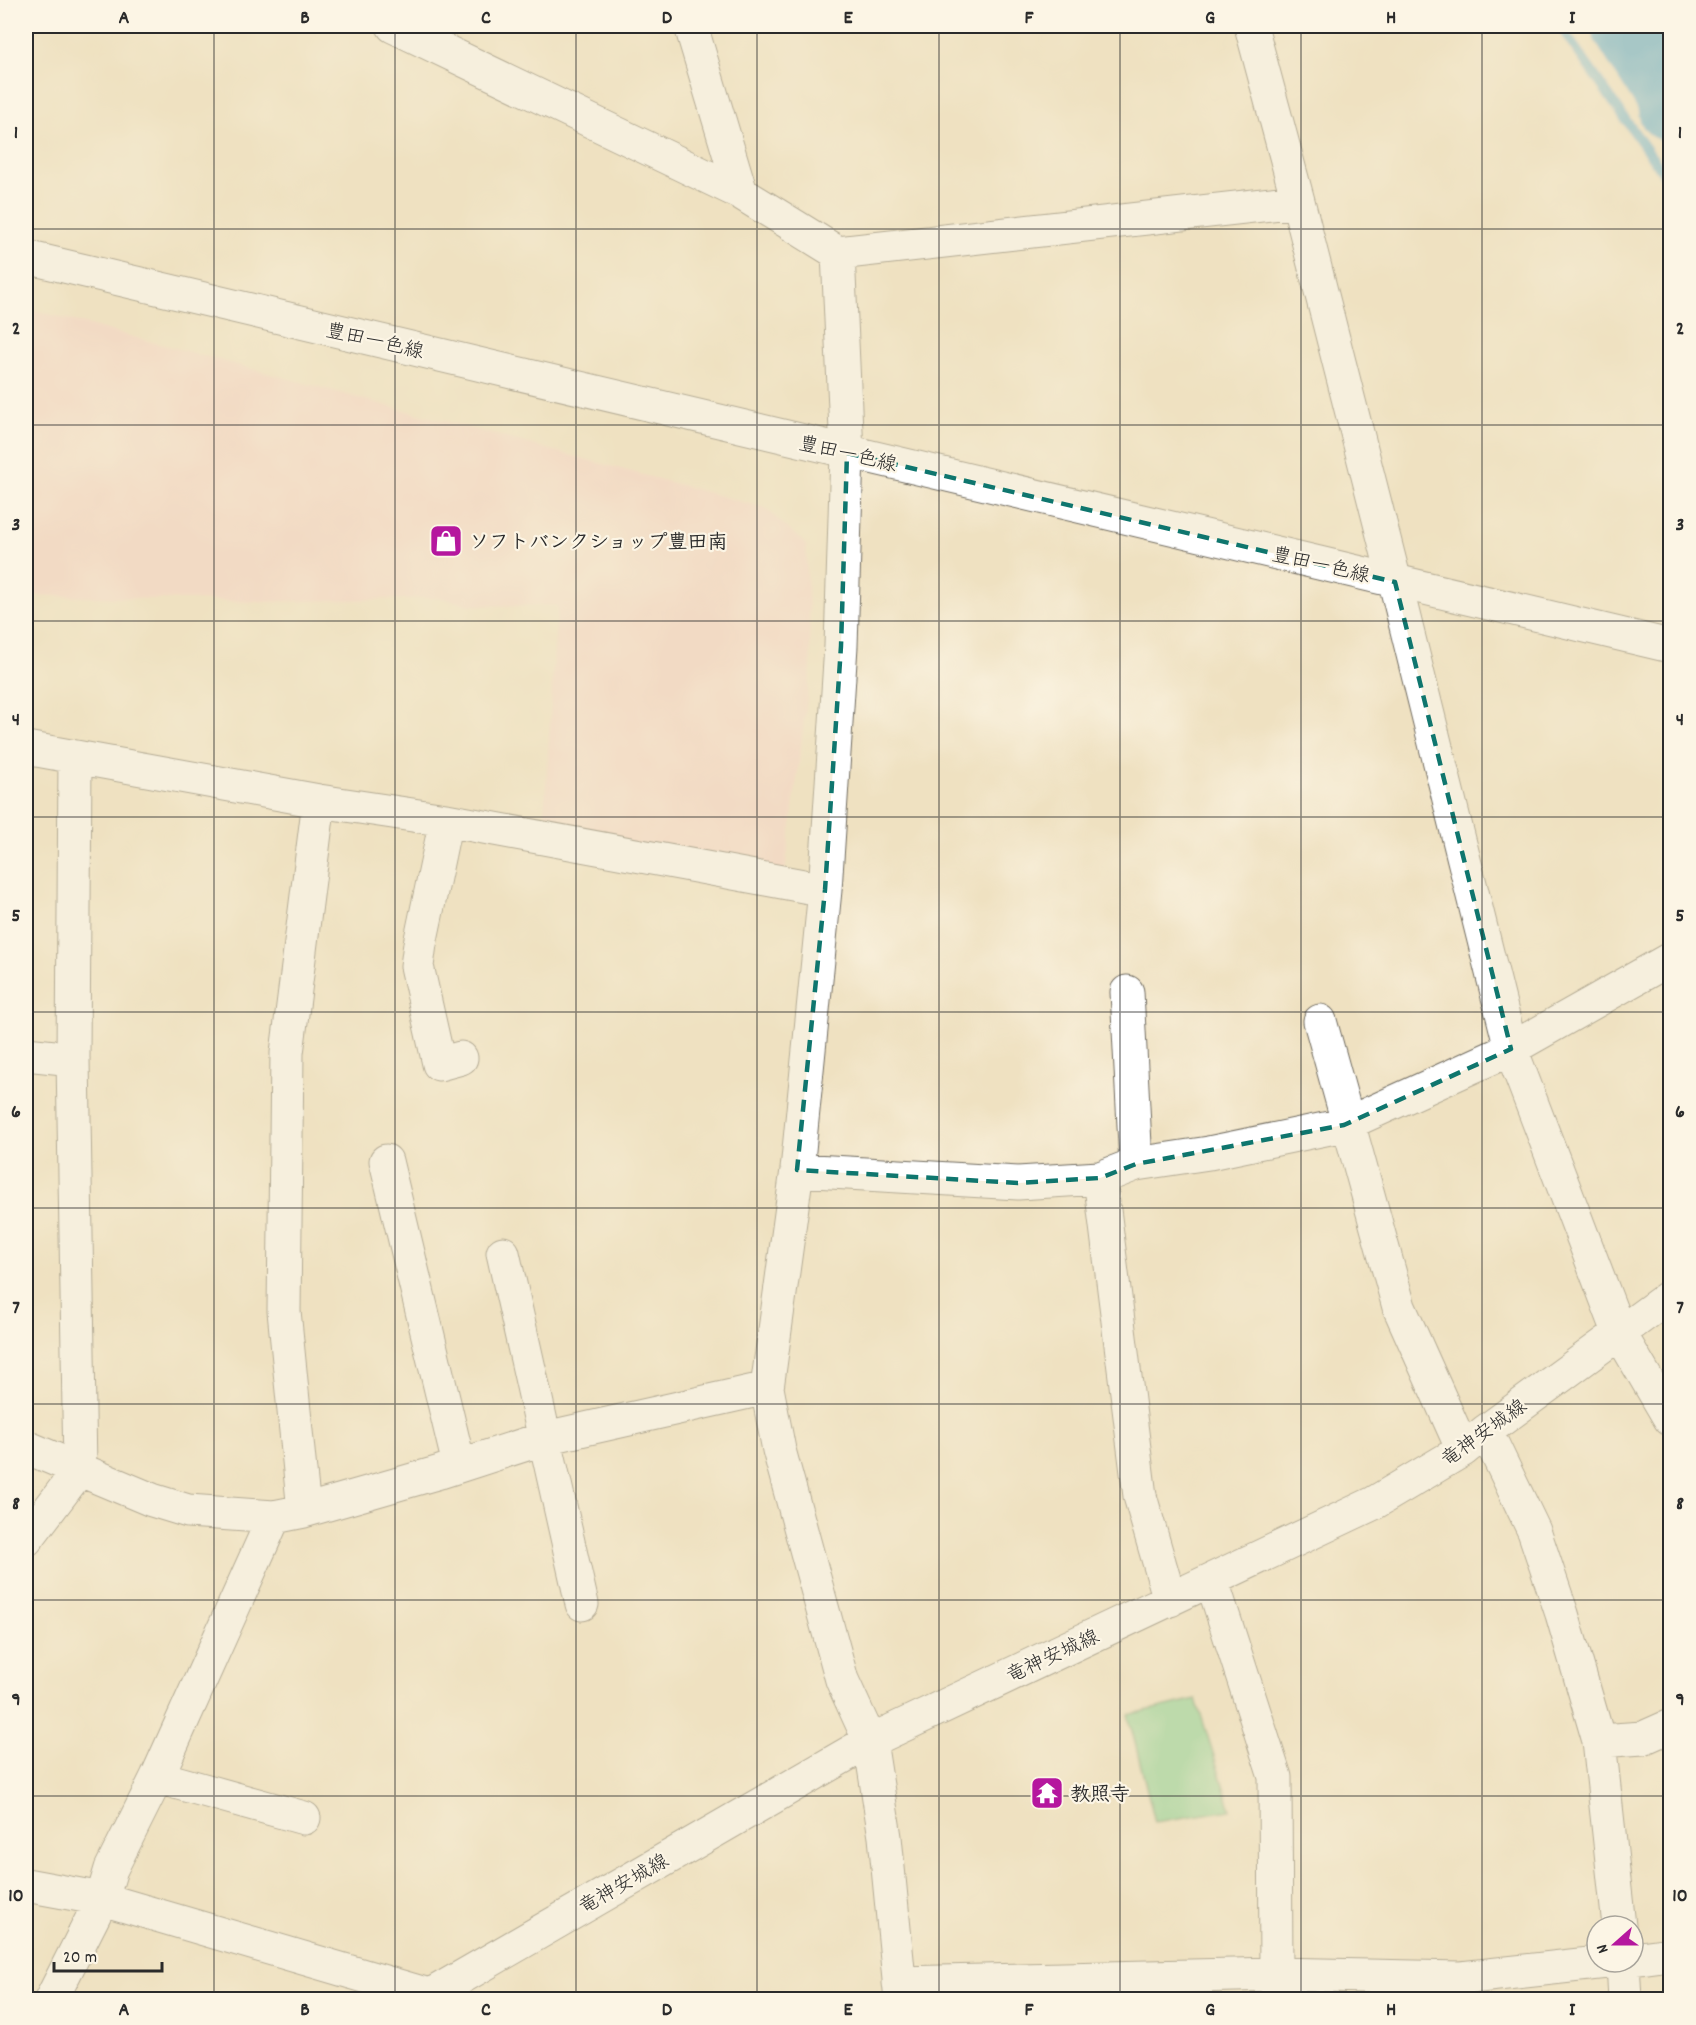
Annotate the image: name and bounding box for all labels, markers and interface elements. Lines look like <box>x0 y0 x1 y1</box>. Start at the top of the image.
text: A <box>119 5 130 33</box>
text: B <box>300 5 310 33</box>
text: C <box>481 5 491 33</box>
text: D <box>662 5 673 33</box>
text: E <box>843 5 853 33</box>
text: F <box>1025 5 1035 33</box>
text: G <box>1205 5 1215 33</box>
text: H <box>1386 5 1396 33</box>
text: I <box>1569 5 1576 33</box>
text: 1 <box>14 120 18 148</box>
text: 1 <box>1678 120 1682 148</box>
text: 2 <box>12 316 20 344</box>
text: 2 <box>1676 316 1684 344</box>
street label: 豊田一色線 <box>322 318 426 368</box>
street label: 豊田一色線 <box>795 431 899 481</box>
text: 3 <box>12 512 20 540</box>
text: 3 <box>1676 512 1684 540</box>
shop icon: ソフトバンクショップ豊田南 <box>428 523 464 559</box>
place label: ソフトバンクショップ豊田南 <box>469 530 727 558</box>
street label: 豊田一色線 <box>1268 542 1372 592</box>
text: 4 <box>12 707 20 735</box>
text: 4 <box>1676 707 1684 735</box>
text: 5 <box>11 903 21 931</box>
text: 5 <box>1675 903 1685 931</box>
text: 6 <box>11 1099 21 1127</box>
text: 6 <box>1675 1099 1685 1127</box>
text: 7 <box>12 1295 20 1323</box>
text: 7 <box>1676 1295 1684 1323</box>
street label: 竜神安城線 <box>1436 1394 1533 1475</box>
text: 8 <box>12 1491 20 1519</box>
text: 8 <box>1676 1491 1684 1519</box>
street label: 竜神安城線 <box>1002 1624 1104 1692</box>
text: 9 <box>11 1687 21 1715</box>
text: 9 <box>1675 1687 1685 1715</box>
temple icon: 教照寺 <box>1029 1775 1065 1811</box>
place label: 教照寺 <box>1070 1782 1130 1810</box>
street label: 竜神安城線 <box>574 1848 675 1923</box>
text: 10 <box>8 1883 24 1911</box>
text: 10 <box>1672 1883 1688 1911</box>
north arrow <box>1585 1914 1645 1974</box>
scale bar <box>54 1935 162 1973</box>
text: N <box>1591 1941 1615 1956</box>
text: 20 m <box>63 1946 97 1971</box>
text: A <box>119 1997 130 2025</box>
text: B <box>300 1997 310 2025</box>
text: C <box>481 1997 491 2025</box>
text: D <box>662 1997 673 2025</box>
text: E <box>843 1997 853 2025</box>
text: F <box>1025 1997 1035 2025</box>
text: G <box>1205 1997 1215 2025</box>
text: H <box>1386 1997 1396 2025</box>
text: I <box>1569 1997 1576 2025</box>

